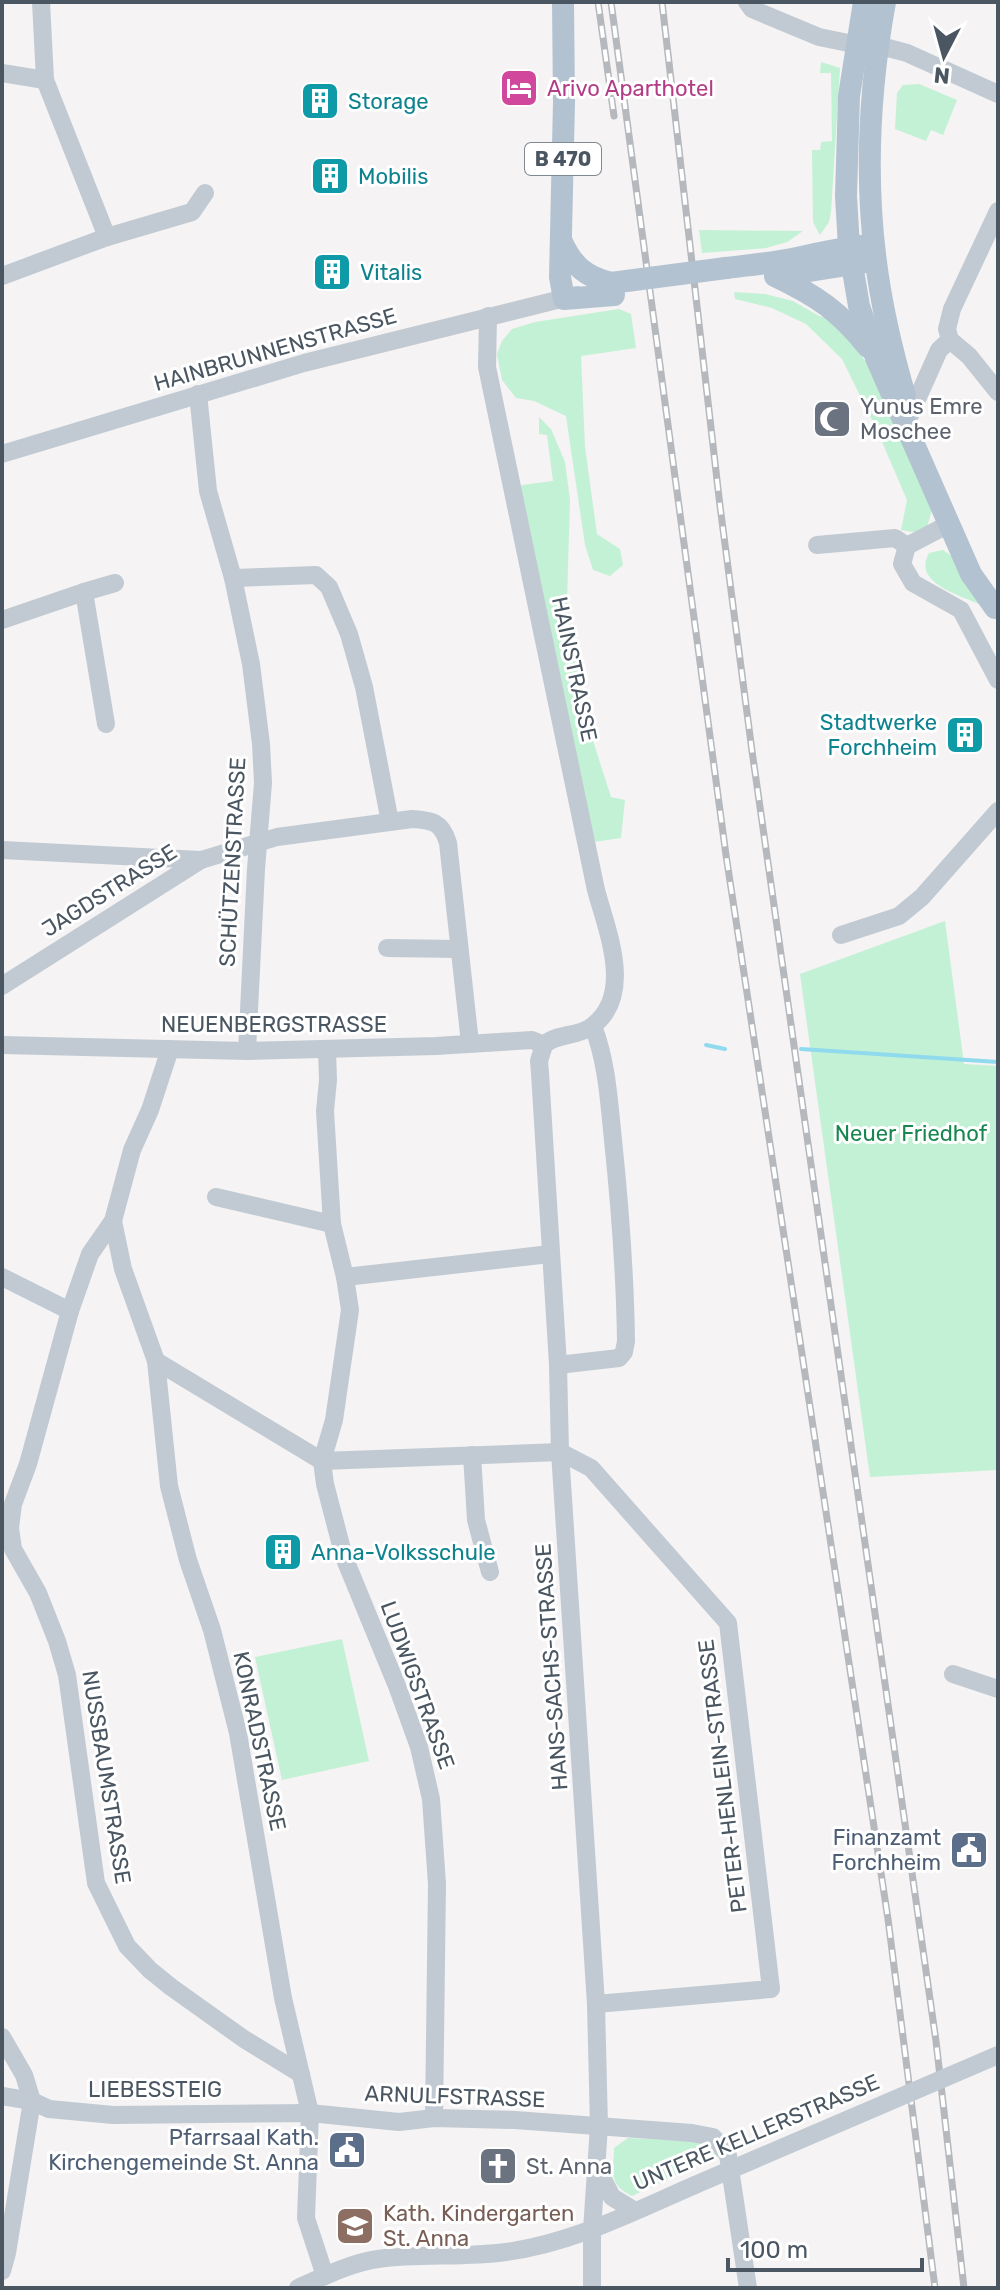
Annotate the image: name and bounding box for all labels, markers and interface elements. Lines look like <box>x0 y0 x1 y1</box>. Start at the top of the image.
north arrow <box>904 16 984 96</box>
text: N <box>933 61 951 90</box>
hotel icon: Arivo Aparthotel <box>498 67 540 109</box>
place label: Arivo Aparthotel <box>547 75 714 102</box>
building icon: Storage <box>299 80 341 122</box>
place label: Storage <box>348 88 429 115</box>
road number: B 470 <box>525 143 601 175</box>
building icon: Mobilis <box>309 155 351 197</box>
place label: Mobilis <box>358 163 428 190</box>
building icon: Vitalis <box>311 251 353 293</box>
place label: Vitalis <box>360 259 422 286</box>
street label: HAINBRUNNENSTRASSE <box>151 302 400 397</box>
place label: Yunus Emre Moschee <box>860 393 983 445</box>
mosque icon: Yunus Emre Moschee <box>811 398 853 440</box>
street label: HAINSTRASSE <box>546 594 603 744</box>
place label: Stadtwerke Forchheim <box>820 709 937 761</box>
building icon: Stadtwerke Forchheim <box>944 714 986 756</box>
street label: SCHÜTZENSTRASSE <box>214 757 251 968</box>
street label: JAGDSTRASSE <box>37 838 182 943</box>
street label: NEUENBERGSTRASSE <box>161 1011 387 1038</box>
park label: Neuer Friedhof <box>835 1120 988 1147</box>
building icon: Anna-Volksschule <box>262 1531 304 1573</box>
place label: Anna-Volksschule <box>311 1539 496 1566</box>
street label: HANS-SACHS-STRASSE <box>529 1543 574 1791</box>
street label: LUDWIGSTRASSE <box>375 1597 460 1773</box>
street label: PETER-HENLEIN-STRASSE <box>692 1638 753 1914</box>
street label: KONRADSTRASSE <box>227 1649 292 1833</box>
street label: NUSSBAUMSTRASSE <box>76 1668 137 1886</box>
place label: Finanzamt Forchheim <box>831 1824 941 1876</box>
public building icon: Finanzamt Forchheim <box>948 1829 990 1871</box>
street label: UNTERE KELLERSTRASSE <box>629 2068 883 2197</box>
street label: LIEBESSTEIG <box>88 2076 222 2103</box>
street label: ARNULFSTRASSE <box>364 2080 546 2113</box>
place label: Pfarrsaal Kath. Kirchengemeinde St. Anna <box>48 2124 319 2176</box>
public building icon: Pfarrsaal Kath. Kirchengemeinde St. Anna <box>326 2129 368 2171</box>
church icon: St. Anna <box>477 2145 519 2187</box>
place label: St. Anna <box>526 2153 612 2180</box>
place label: Kath. Kindergarten St. Anna <box>383 2200 574 2252</box>
school or university icon: Kath. Kindergarten St. Anna <box>334 2205 376 2247</box>
scale bar <box>728 2222 922 2272</box>
text: 100 m <box>740 2236 808 2264</box>

